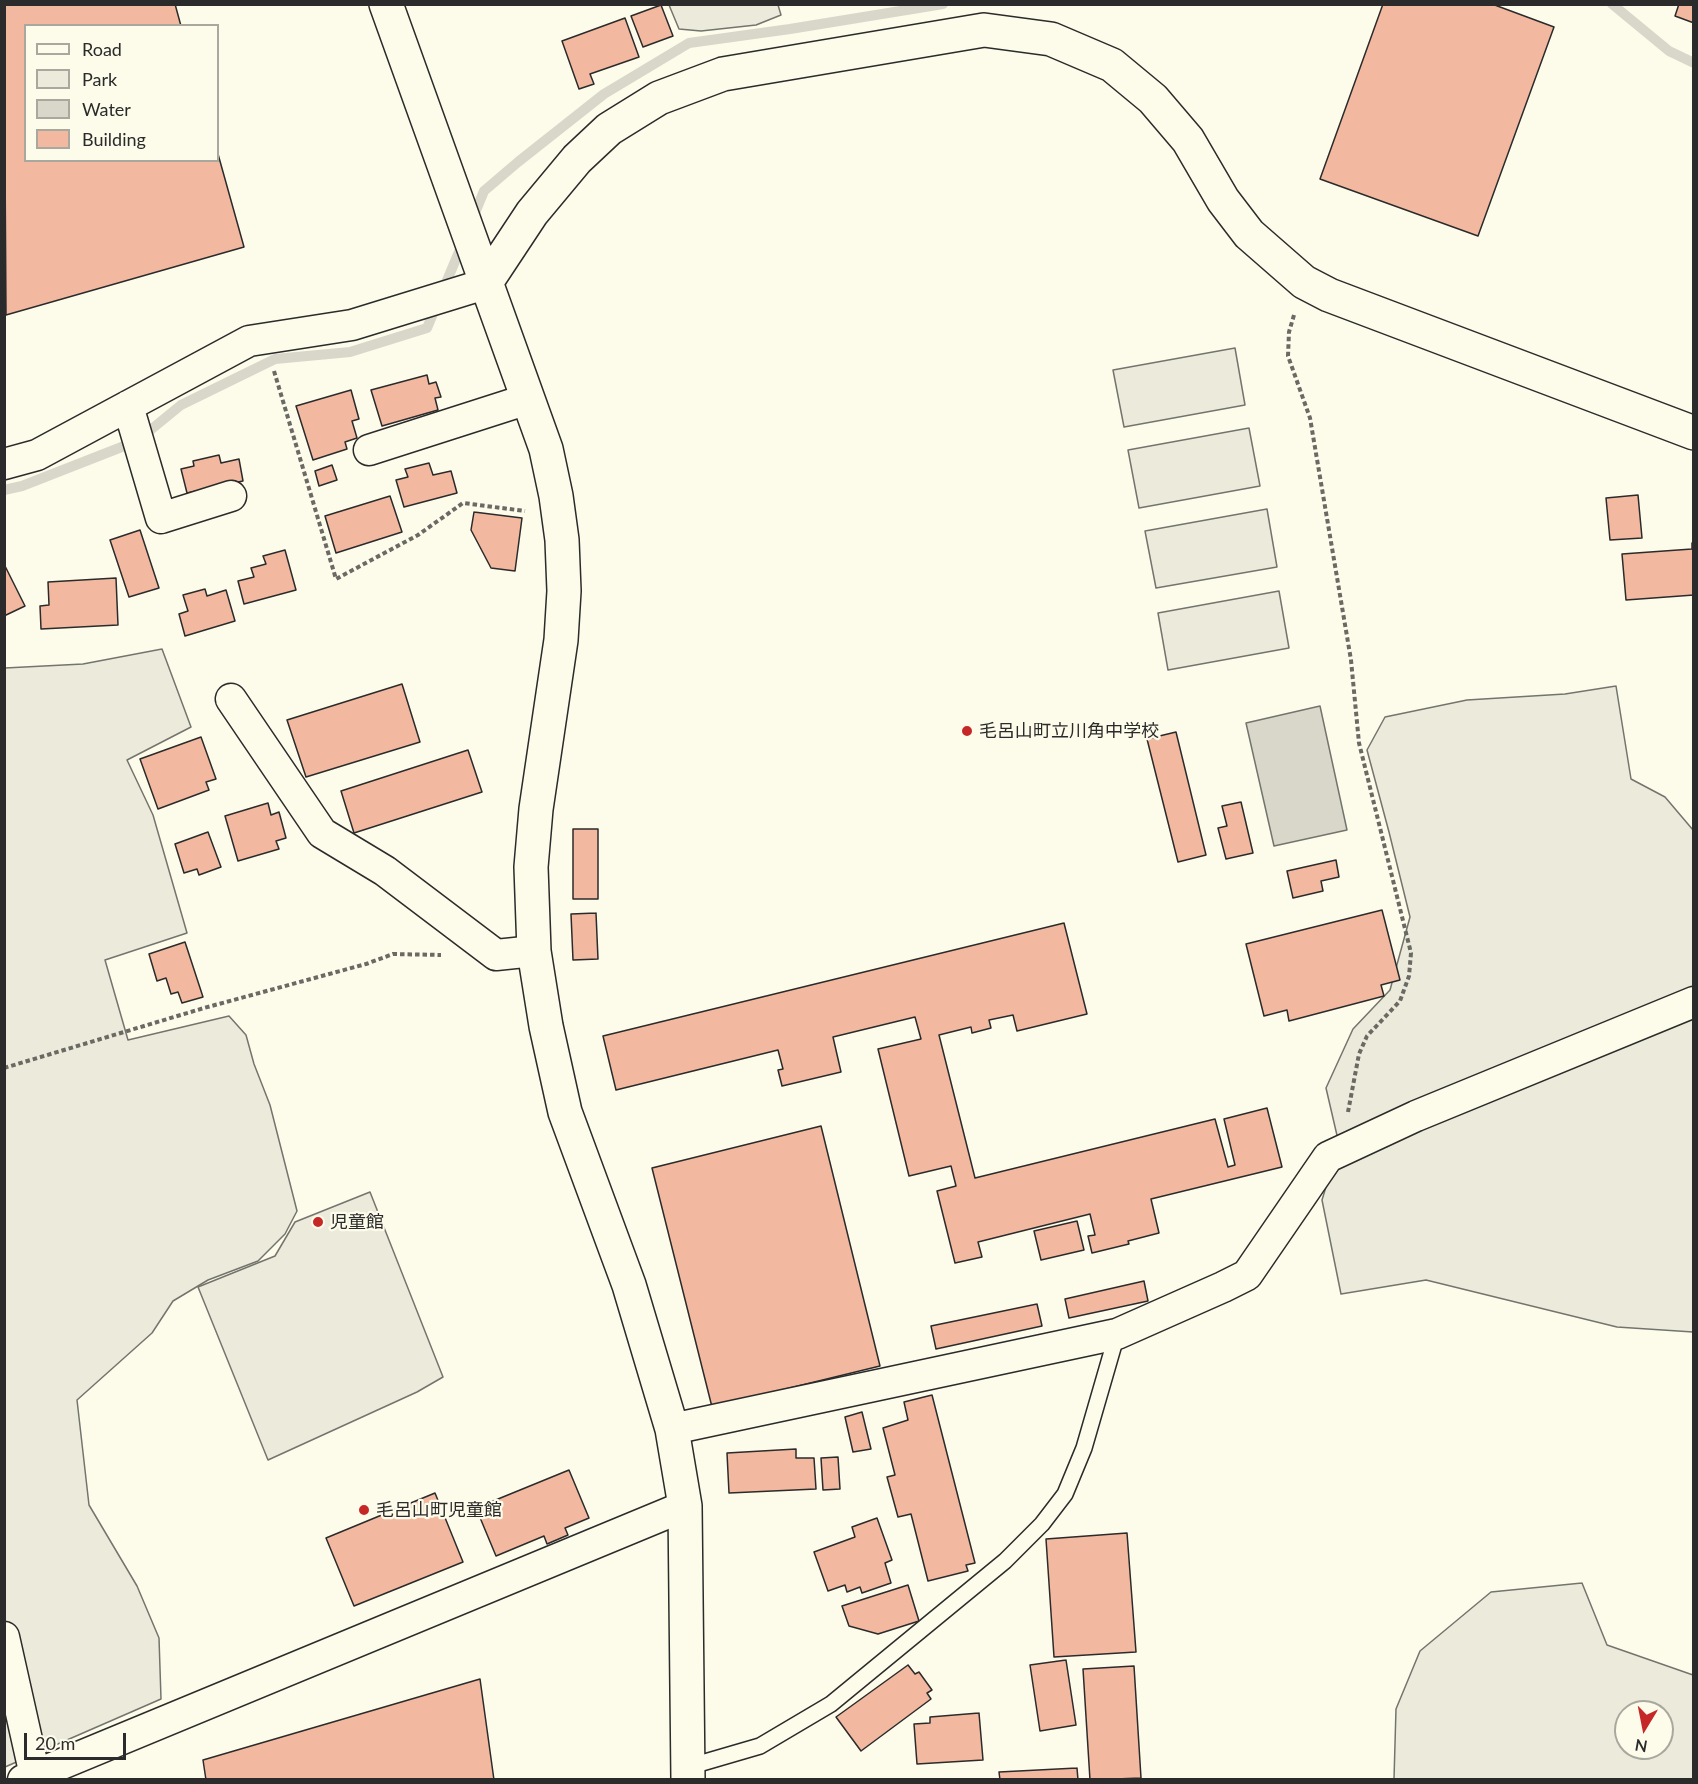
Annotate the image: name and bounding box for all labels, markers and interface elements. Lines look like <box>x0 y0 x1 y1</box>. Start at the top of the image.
legend <box>24 24 219 162</box>
text: Road <box>82 38 122 60</box>
text: Park <box>82 68 117 90</box>
text: Water <box>82 98 131 120</box>
text: Building <box>82 128 146 150</box>
place label: 毛呂山町立川角中学校 <box>979 720 1159 742</box>
marker: 毛呂山町立川角中学校 <box>960 724 974 738</box>
place label: 児童館 <box>330 1211 384 1233</box>
marker: 児童館 <box>311 1215 325 1229</box>
place label: 毛呂山町児童館 <box>376 1499 502 1521</box>
marker: 毛呂山町児童館 <box>357 1503 371 1517</box>
north arrow <box>1614 1700 1674 1760</box>
scale bar <box>27 1721 129 1759</box>
text: 20 m <box>35 1732 75 1754</box>
text: N <box>1633 1736 1649 1757</box>

